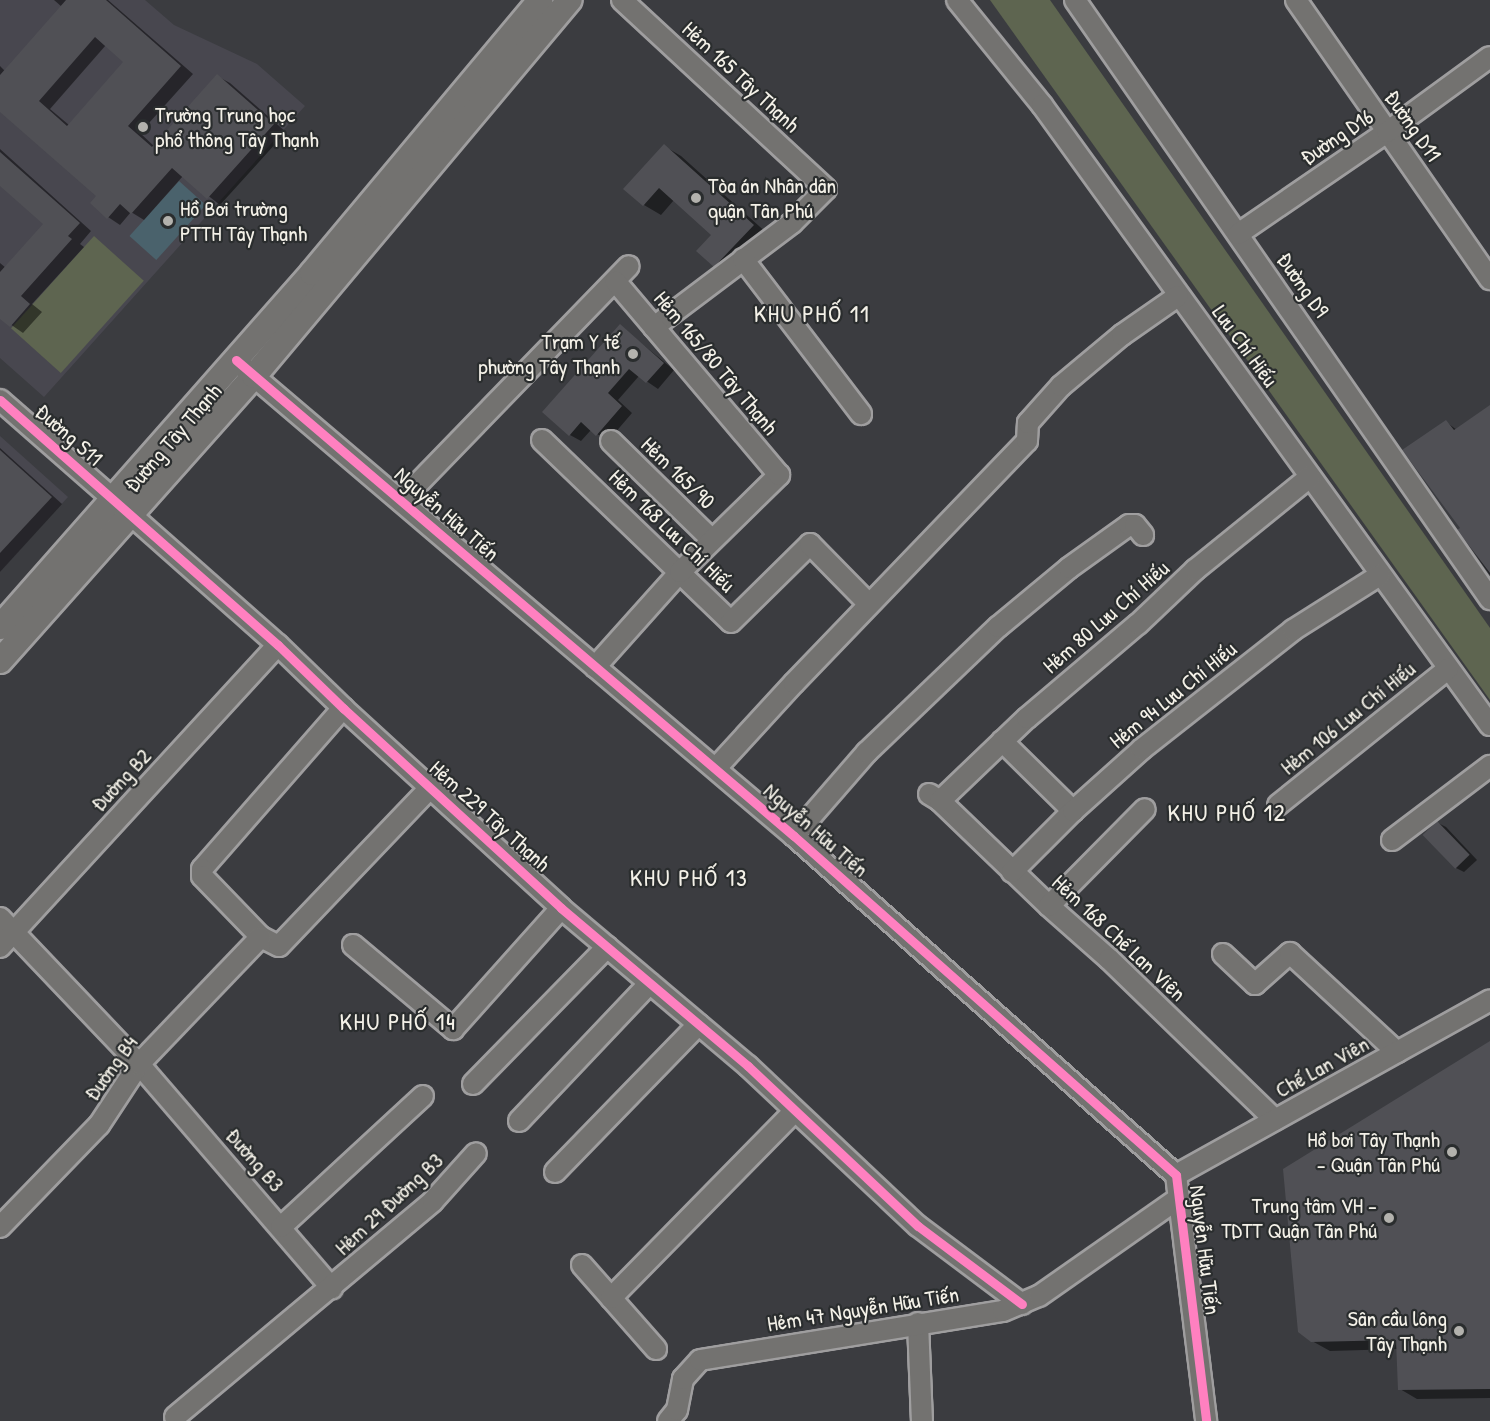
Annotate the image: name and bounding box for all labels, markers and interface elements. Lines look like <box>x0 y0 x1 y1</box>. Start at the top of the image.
street label: Hẻm 165 Tây Thạnh <box>677 16 805 138</box>
street label: Đường D11 <box>1379 85 1447 167</box>
place label: Trường Trung học phổ thông Tây Thạnh <box>155 101 319 152</box>
street label: Đường D16 <box>1296 103 1378 171</box>
marker: Trường Trung học phổ thông Tây Thạnh <box>136 120 150 134</box>
place label: Tòa án Nhân dân quận Tân Phú <box>708 172 836 224</box>
marker: Tòa án Nhân dân quận Tân Phú <box>689 191 703 205</box>
place label: Hồ Bơi trường PTTH Tây Thạnh <box>180 195 307 246</box>
marker: Hồ Bơi trường PTTH Tây Thạnh <box>161 214 175 228</box>
street label: Đường D9 <box>1271 247 1335 323</box>
street label: Hẻm 165/80 Tây Thạnh <box>648 286 784 440</box>
district label: KHU PHỐ 11 <box>754 300 870 328</box>
street label: Lưu Chí Hiếu <box>1206 300 1284 392</box>
place label: Trạm Y tế phường Tây Thạnh <box>478 328 620 380</box>
marker: Trạm Y tế phường Tây Thạnh <box>624 345 642 363</box>
street label: Đường Tây Thạnh <box>119 378 227 498</box>
street label: Đường S11 <box>30 399 108 471</box>
street label: Hẻm 165/90 <box>636 431 720 515</box>
street label: Nguyễn Hữu Tiến <box>389 461 505 567</box>
street label: Hẻm 168 Lưu Chí Hiếu <box>603 464 741 598</box>
street label: Hẻm 80 Lưu Chí Hiếu <box>1038 555 1174 679</box>
street label: Hẻm 94 Lưu Chí Hiếu <box>1104 636 1242 754</box>
street label: Hẻm 106 Lưu Chí Hiếu <box>1275 656 1421 780</box>
street label: Đường B2 <box>85 743 157 817</box>
street label: Hẻm 229 Tây Thạnh <box>424 755 556 877</box>
street label: Nguyễn Hữu Tiến <box>758 777 874 883</box>
district label: KHU PHỐ 12 <box>1167 799 1287 827</box>
district label: KHU PHỐ 13 <box>630 864 748 892</box>
street label: Hẻm 168 Chế Lan Viên <box>1047 869 1191 1007</box>
district label: KHU PHỐ 14 <box>340 1008 456 1036</box>
street label: Đường B4 <box>79 1030 143 1106</box>
street label: Chế Lan Viên <box>1271 1031 1373 1103</box>
street label: Đường B3 <box>220 1123 290 1197</box>
place label: Hồ bơi Tây Thạnh - Quận Tân Phú <box>1307 1126 1440 1178</box>
marker: Hồ bơi Tây Thạnh - Quận Tân Phú <box>1445 1145 1459 1159</box>
street label: Hẻm 29 Đường B3 <box>330 1147 448 1261</box>
street label: Nguyễn Hữu Tiến <box>1184 1184 1226 1316</box>
place label: Trung tâm VH - TDTT Quận Tân Phú <box>1221 1192 1377 1244</box>
marker: Trung tâm VH - TDTT Quận Tân Phú <box>1382 1211 1396 1225</box>
street label: Hẻm 47 Nguyễn Hữu Tiến <box>765 1281 961 1337</box>
place label: Sân cầu lông Tây Thạnh <box>1348 1305 1447 1356</box>
marker: Sân cầu lông Tây Thạnh <box>1452 1324 1466 1338</box>

